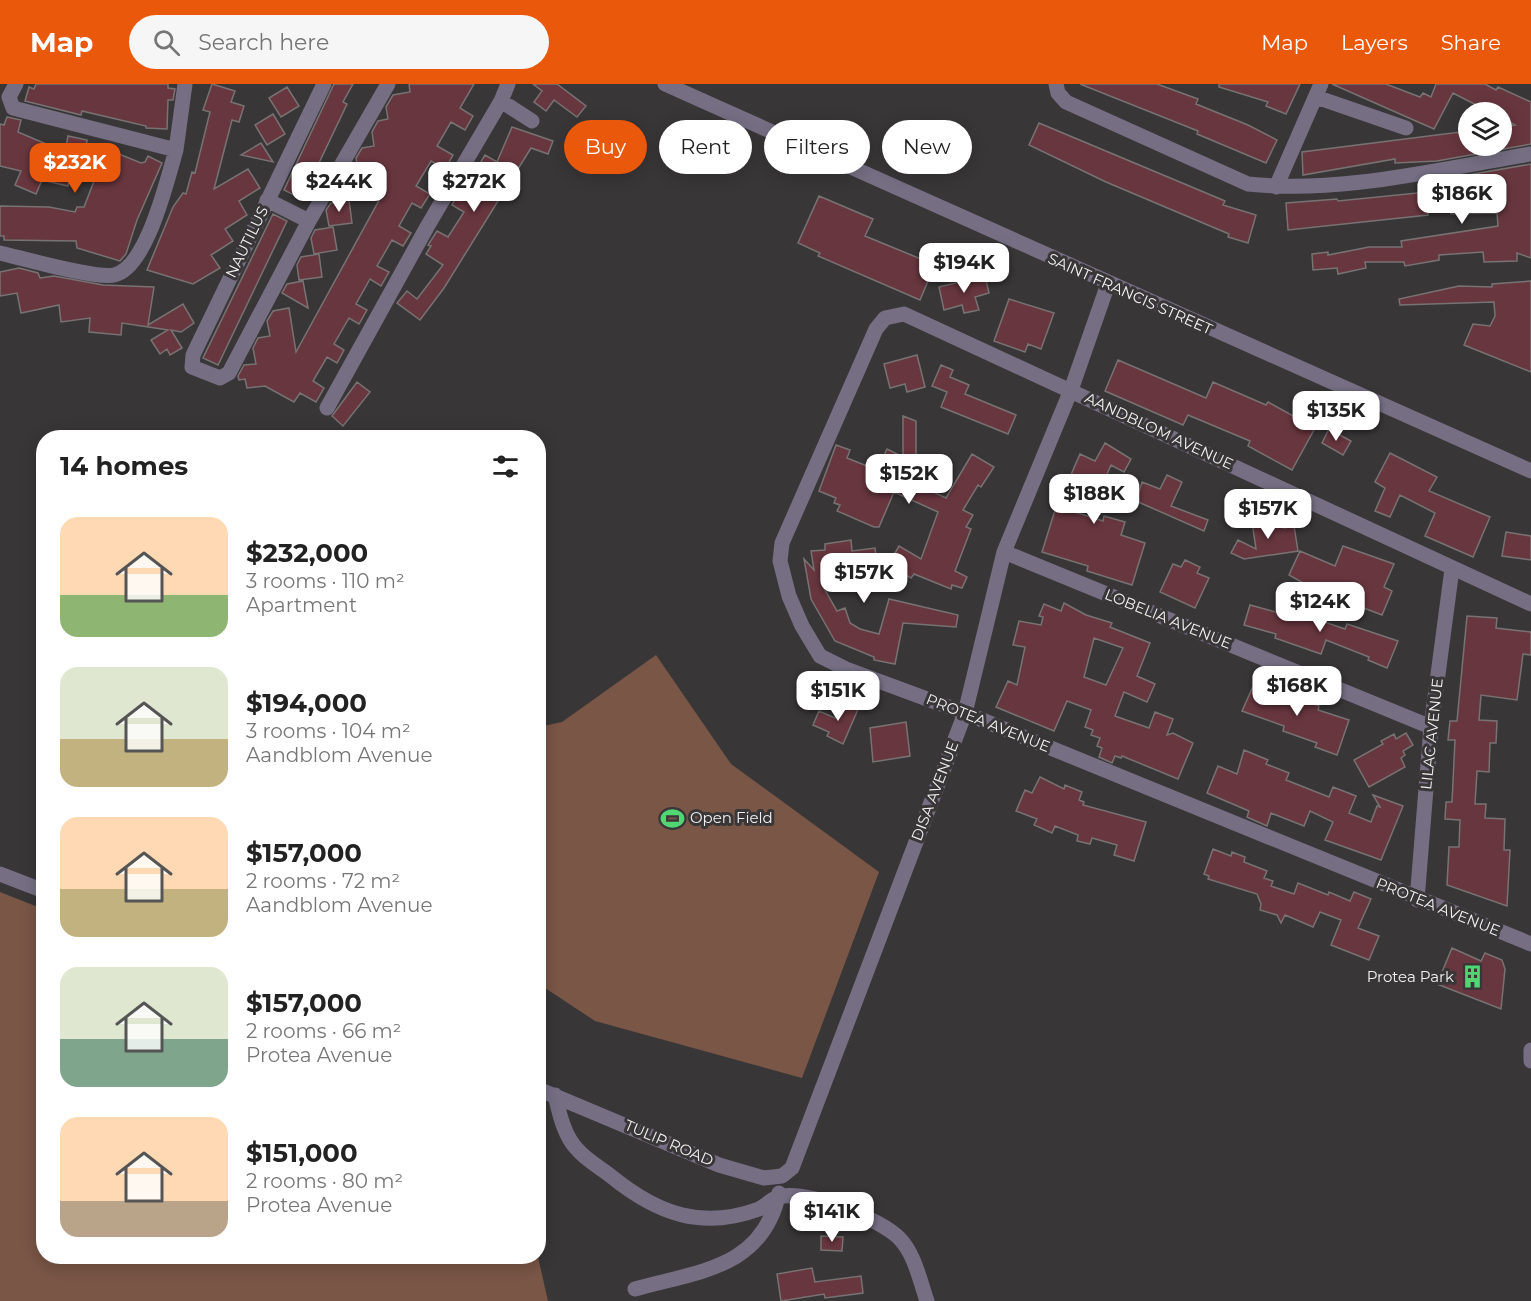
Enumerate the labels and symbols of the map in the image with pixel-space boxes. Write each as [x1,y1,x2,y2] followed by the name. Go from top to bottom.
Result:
[33,143,117,194] pin: $232K
[297,162,381,213] pin: $244K
[432,162,516,213] pin: $272K
[1420,174,1504,225] pin: $186K
[221,203,272,281] street label: NAUTILUS
[922,243,1006,294] pin: $194K
[1045,249,1216,339] street label: SAINT FRANCIS STREET
[1082,388,1236,473] street label: AANDBLOM AVENUE
[1294,391,1378,442] pin: $135K
[867,454,951,505] pin: $152K
[1052,474,1136,525] pin: $188K
[1226,489,1310,540] pin: $157K
[822,553,906,604] pin: $157K
[1278,582,1362,633] pin: $124K
[1102,584,1234,653] street label: LOBELIA AVENUE
[1255,666,1339,717] pin: $168K
[796,671,880,722] pin: $151K
[1416,677,1447,791] street label: LILAC AVENUE
[924,689,1053,756] street label: PROTEA AVENUE
[907,738,962,843] street label: DISA AVENUE
[659,805,685,831] sports icon: Open Field
[690,808,773,827] place label: Open Field
[1374,873,1503,940] street label: PROTEA AVENUE
[1459,964,1485,990] building icon: Protea Park
[1367,967,1454,986] place label: Protea Park
[622,1115,717,1170] street label: TULIP ROAD
[790,1192,874,1243] pin: $141K

